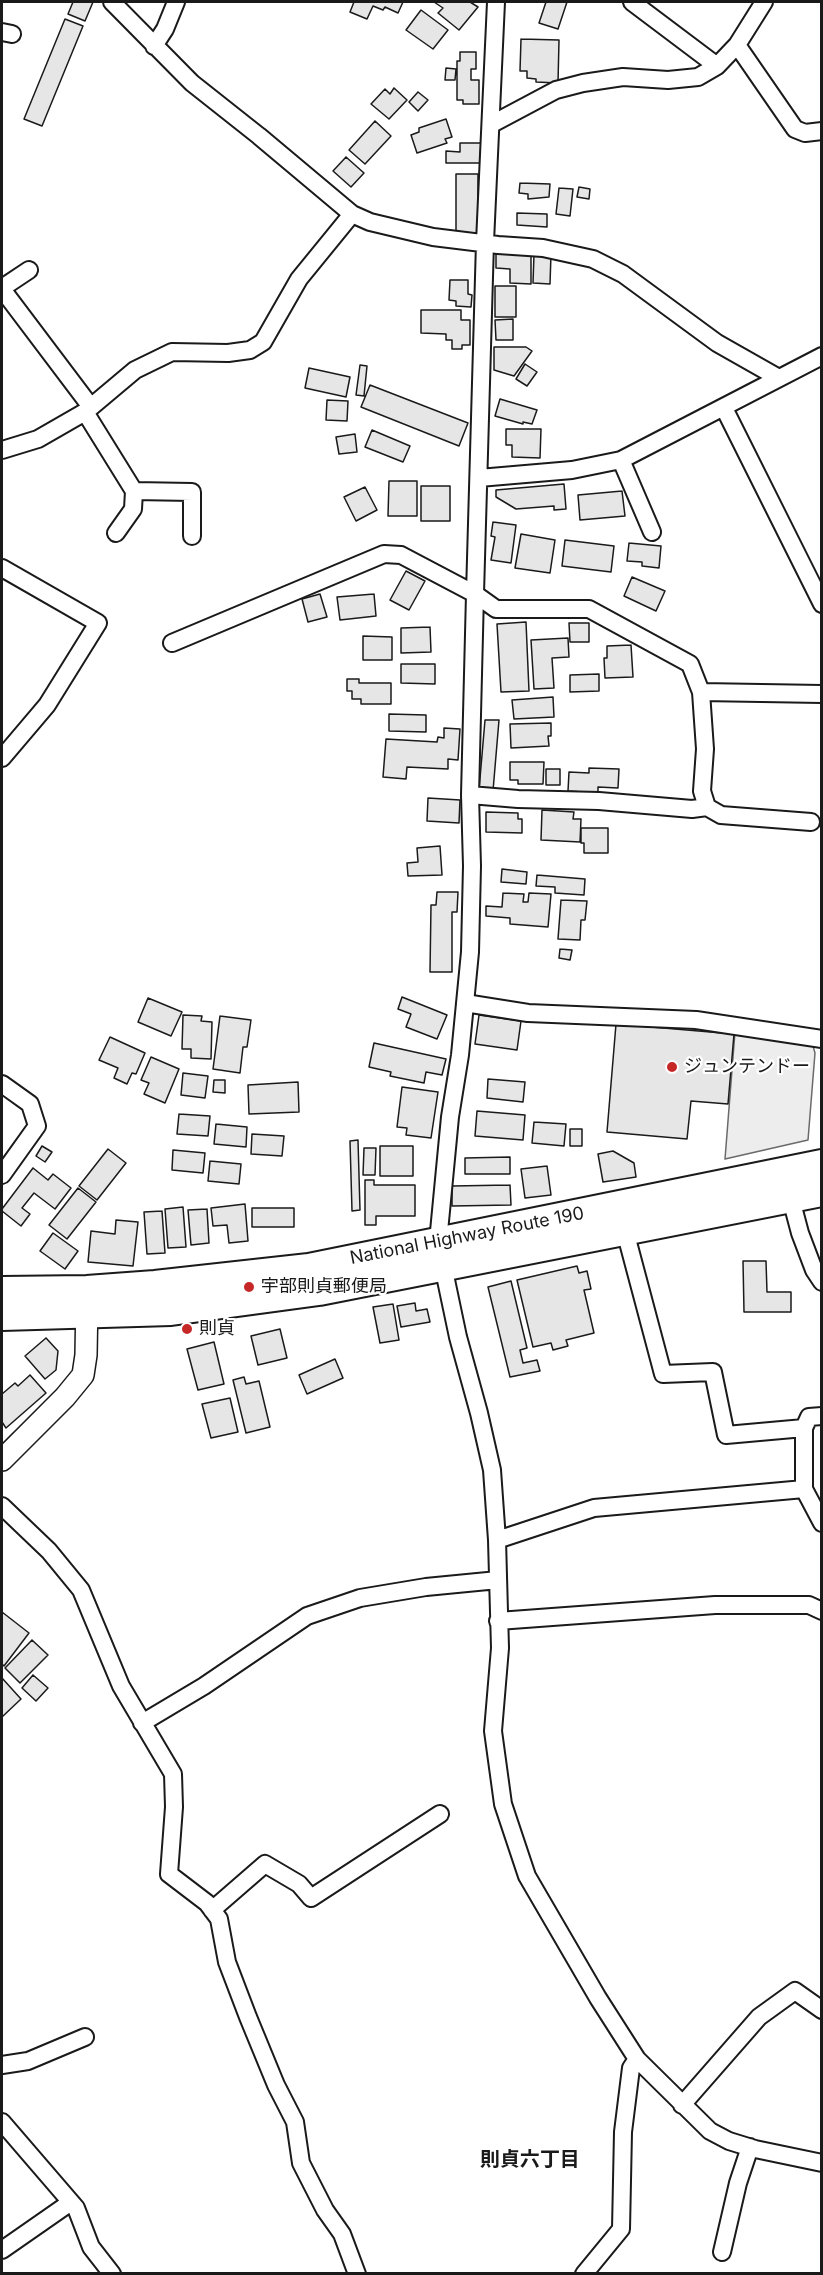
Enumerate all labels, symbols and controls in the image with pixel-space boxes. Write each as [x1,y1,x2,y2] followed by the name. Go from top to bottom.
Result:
[684,1056,810,1078] place label: ジュンテンドー
[665,1060,679,1074] marker: ジュンテンドー
[348,1203,586,1269] street label: National Highway Route 190
[261,1276,387,1298] place label: 宇部則貞郵便局
[242,1280,256,1294] marker: 宇部則貞郵便局
[199,1318,235,1340] place label: 則貞
[180,1322,194,1336] marker: 則貞
[480,2148,580,2172] district label: 則貞六丁目

